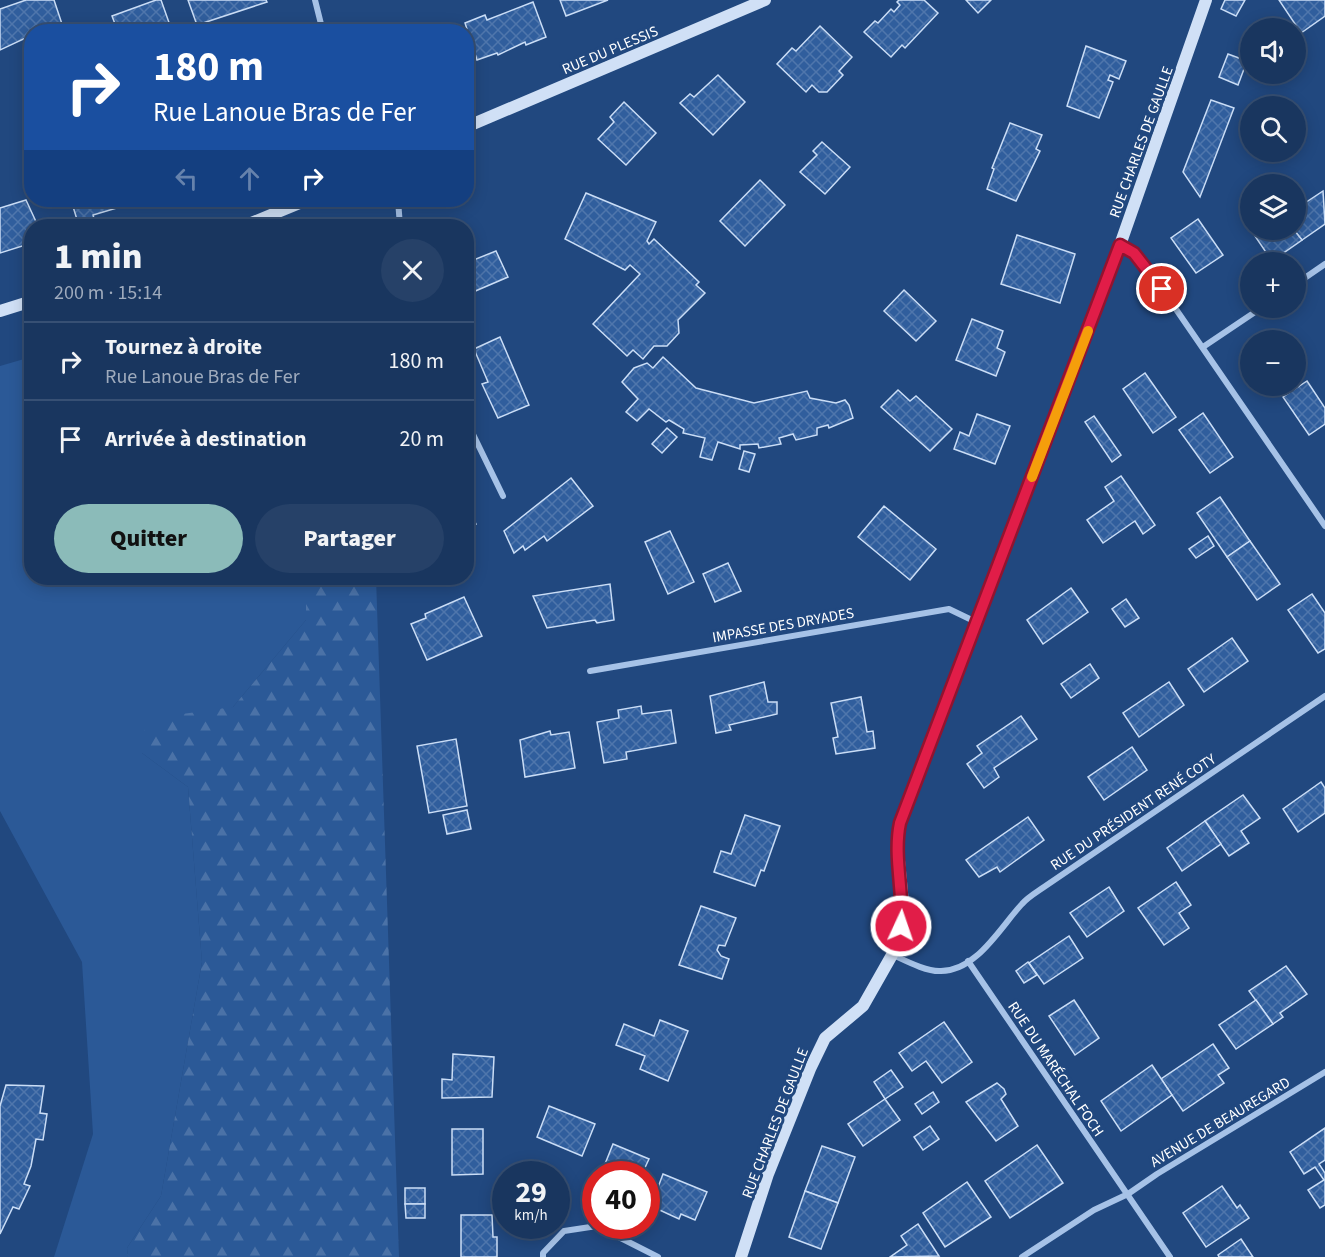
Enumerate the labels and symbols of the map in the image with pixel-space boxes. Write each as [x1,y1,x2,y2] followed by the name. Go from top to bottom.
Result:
[559,21,661,80] street label: RUE DU PLESSIS
[1104,63,1179,221] street label: RUE CHARLES DE GAULLE
[1136,263,1187,314] pin
[711,603,856,648] street label: IMPASSE DES DRYADES
[1046,749,1221,876] street label: RUE DU PRÉSIDENT RENÉ COTY
[869,894,933,958] position arrow
[1002,998,1109,1141] street label: RUE DU MARÉCHAL FOCH
[737,1045,814,1202] street label: RUE CHARLES DE GAULLE
[1146,1072,1294,1173] street label: AVENUE DE BEAUREGARD
[582,1161,660,1239] speed limit sign: 40

